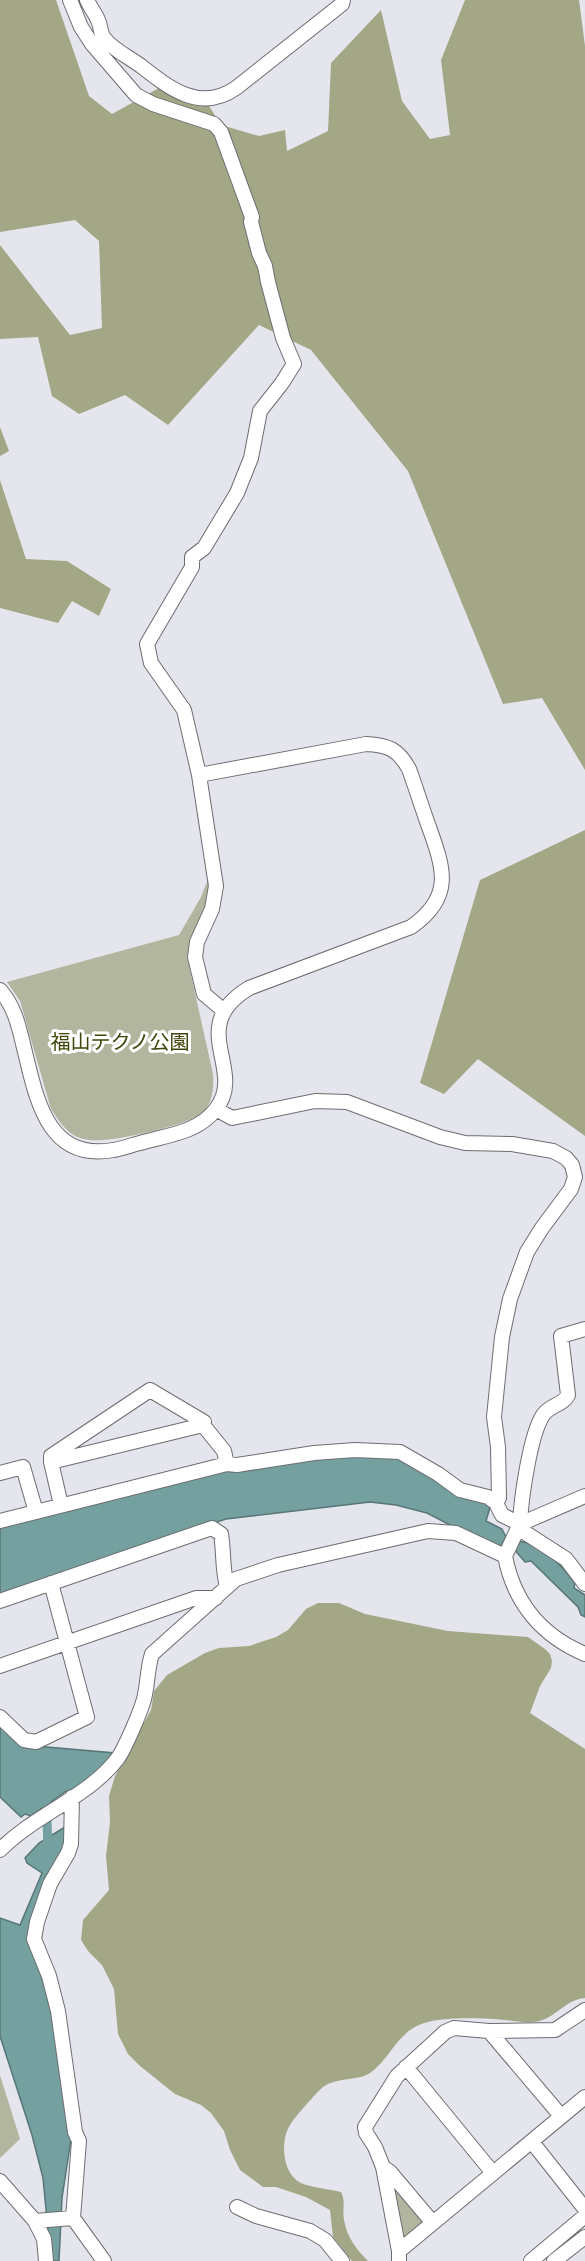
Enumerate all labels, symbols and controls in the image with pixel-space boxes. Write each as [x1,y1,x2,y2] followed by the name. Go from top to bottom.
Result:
[51,1030,189,1053] park label: 福山テクノ公園

